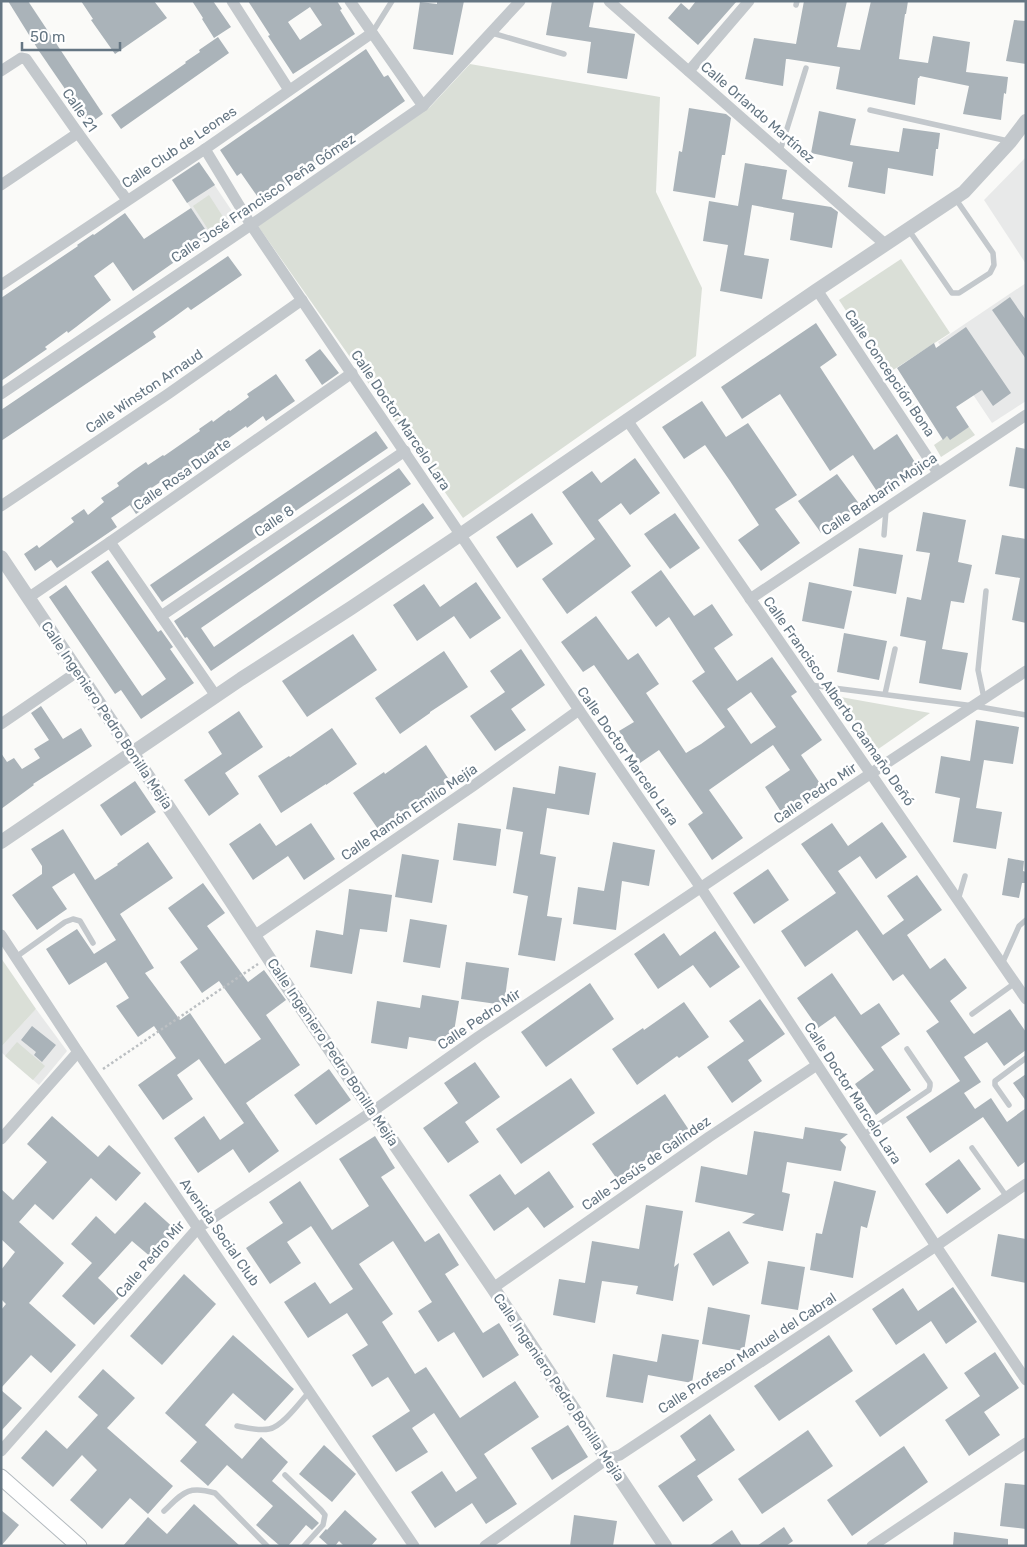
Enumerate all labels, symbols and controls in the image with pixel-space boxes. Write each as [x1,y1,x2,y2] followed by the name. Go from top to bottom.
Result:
[22,20,120,52] scale bar
[30,28,65,46] text: 50 m
[697,58,818,167] street label: Calle Orlando Martínez
[58,85,101,135] street label: Calle 21
[119,103,240,192] street label: Calle Club de Leones
[168,130,359,267] street label: Calle José Francisco Peña Gómez
[841,307,938,440] street label: Calle Concepción Bona
[82,346,206,437] street label: Calle Winston Arnaud
[347,347,454,494] street label: Calle Doctor Marcelo Lara
[130,434,234,514] street label: Calle Rosa Duarte
[818,449,940,539] street label: Calle Barbarín Mojica
[251,502,297,541] street label: Calle 8
[759,593,918,809] street label: Calle Francisco Alberto Caamaño Deñó
[37,618,176,812] street label: Calle Ingeniero Pedro Bonilla Mejía
[573,684,682,829] street label: Calle Doctor Marcelo Lara
[770,759,861,827] street label: Calle Pedro Mir
[338,760,481,864] street label: Calle Ramón Emilio Mejía
[263,955,402,1149] street label: Calle Ingeniero Pedro Bonilla Mejía
[434,985,525,1053] street label: Calle Pedro Mir
[800,1019,905,1167] street label: Calle Doctor Marcelo Lara
[579,1112,714,1214] street label: Calle Jesús de Galíndez
[176,1175,263,1289] street label: Avenida Social Club
[112,1217,189,1301] street label: Calle Pedro Mir
[655,1289,840,1417] street label: Calle Profesor Manuel del Cabral
[489,1290,628,1484] street label: Calle Ingeniero Pedro Bonilla Mejía

